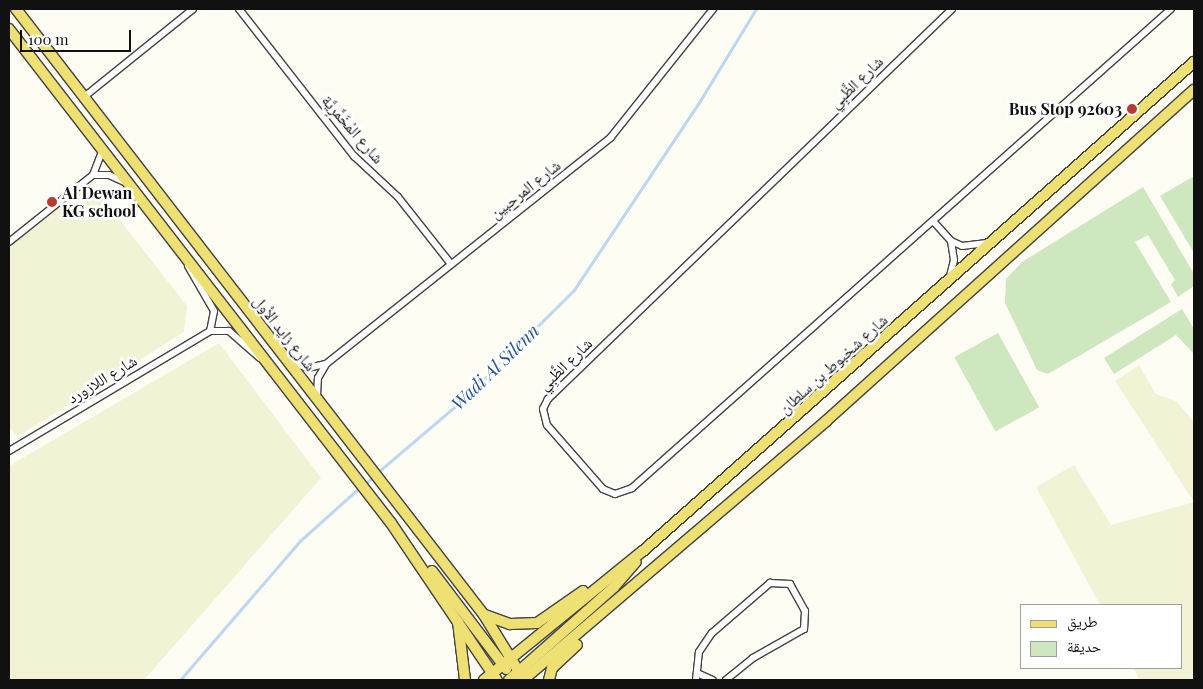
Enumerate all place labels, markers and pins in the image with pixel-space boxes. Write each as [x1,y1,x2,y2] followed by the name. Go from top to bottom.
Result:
[1009,99,1122,119] place label: Bus Stop 92603
[1126,103,1138,115] marker: Bus Stop 92603
[62,183,136,221] place label: Al Dewan KG school
[46,196,58,208] marker: Al Dewan KG school

